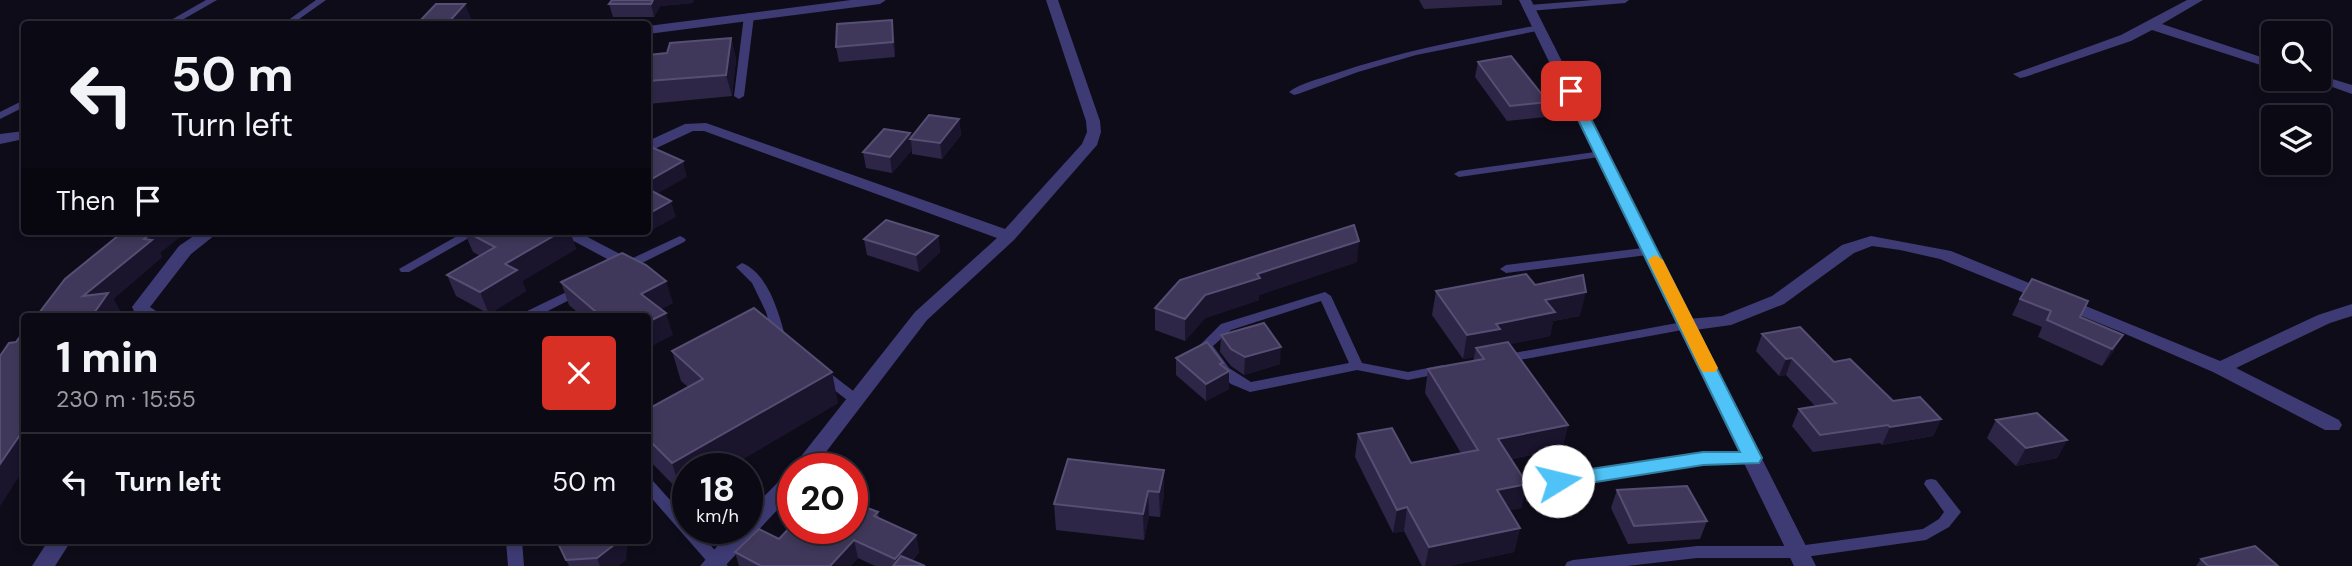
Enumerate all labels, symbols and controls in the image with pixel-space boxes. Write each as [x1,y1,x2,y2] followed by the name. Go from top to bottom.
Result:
[2261,21,2331,175] map controls
[2261,21,2331,91] button: search
[171,42,294,106] text: 50 m
[56,49,147,140] icon: left
[1541,61,1601,121] pin
[1552,72,1590,110] icon: arrive
[171,104,293,146] text: Turn left
[2261,105,2331,175] button: layers
[129,182,167,220] icon: arrive
[56,184,115,218] text: Then
[56,330,159,385] text: 1 min
[542,336,616,410] button: close
[56,384,196,414] text: 230 m · 15:55
[1521,444,1595,518] position arrow
[777,453,868,544] speed limit sign: 20
[56,463,94,501] icon: left
[115,465,222,499] text: Turn left
[552,465,616,499] text: 50 m
[700,466,735,512] text: 18
[696,504,739,528] text: km/h

